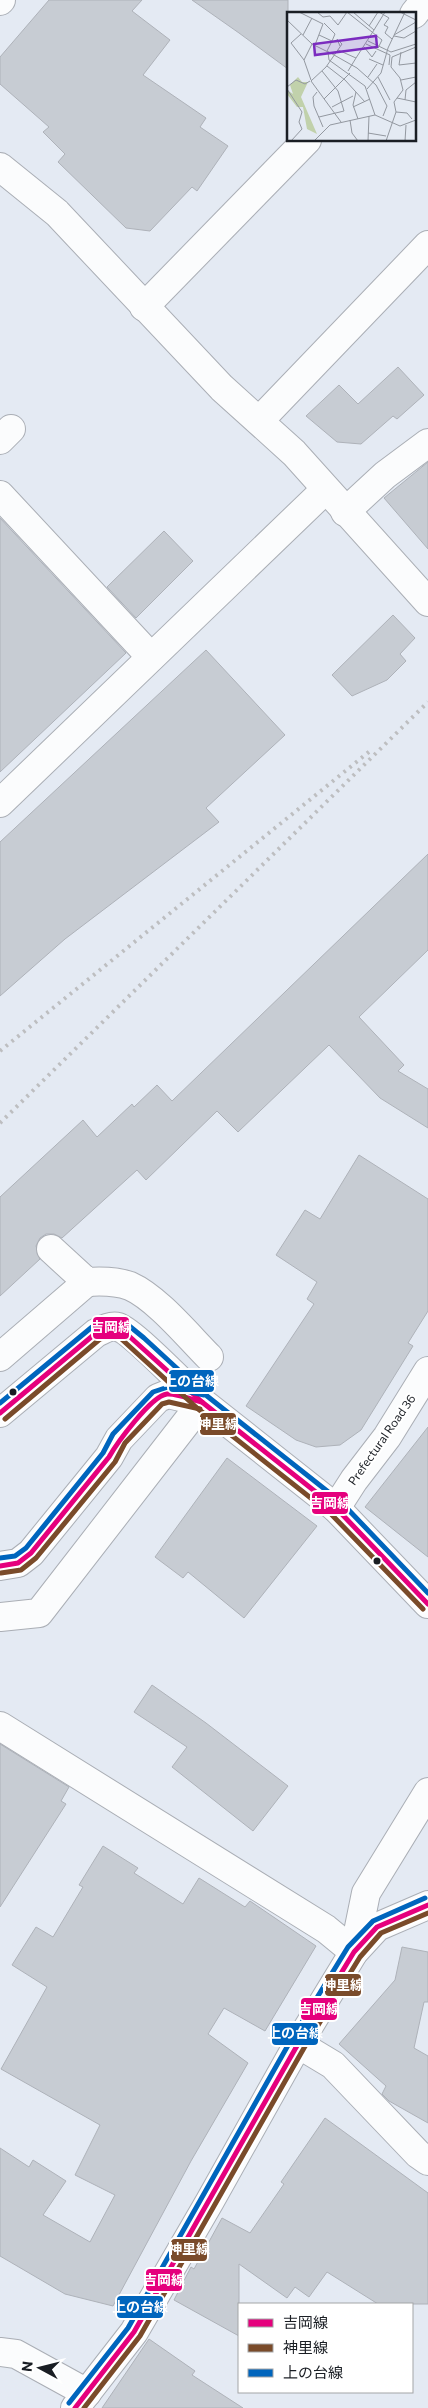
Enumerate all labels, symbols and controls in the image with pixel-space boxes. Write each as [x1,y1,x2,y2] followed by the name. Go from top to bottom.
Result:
[287,12,416,141] inset map
[92,1316,130,1340] line badge: 吉岡線
[90,1318,132,1335] text: 吉岡線
[168,1369,215,1393] line badge: 上の台線
[163,1372,219,1389] text: 上の台線
[8,1387,18,1397] unlabelled marker
[345,1391,418,1487] street label: Prefectural Road 36
[199,1412,237,1436] line badge: 神里線
[197,1415,239,1432] text: 神里線
[311,1491,349,1515] line badge: 吉岡線
[309,1494,351,1511] text: 吉岡線
[372,1556,382,1566] unlabelled marker
[324,1973,362,1997] line badge: 神里線
[322,1976,364,1993] text: 神里線
[300,1997,338,2021] line badge: 吉岡線
[298,2000,340,2017] text: 吉岡線
[271,2022,319,2046] line badge: 上の台線
[267,2024,323,2041] text: 上の台線
[170,2238,208,2262] line badge: 神里線
[168,2240,210,2257] text: 神里線
[145,2268,183,2292] line badge: 吉岡線
[143,2271,185,2288] text: 吉岡線
[116,2295,164,2319] line badge: 上の台線
[112,2298,168,2315] text: 上の台線
[238,2303,413,2393] legend
[283,2313,328,2331] text: 吉岡線
[283,2338,328,2356] text: 神里線
[15,2343,65,2393] north arrow
[18,2360,36,2373] text: N
[283,2363,343,2381] text: 上の台線

